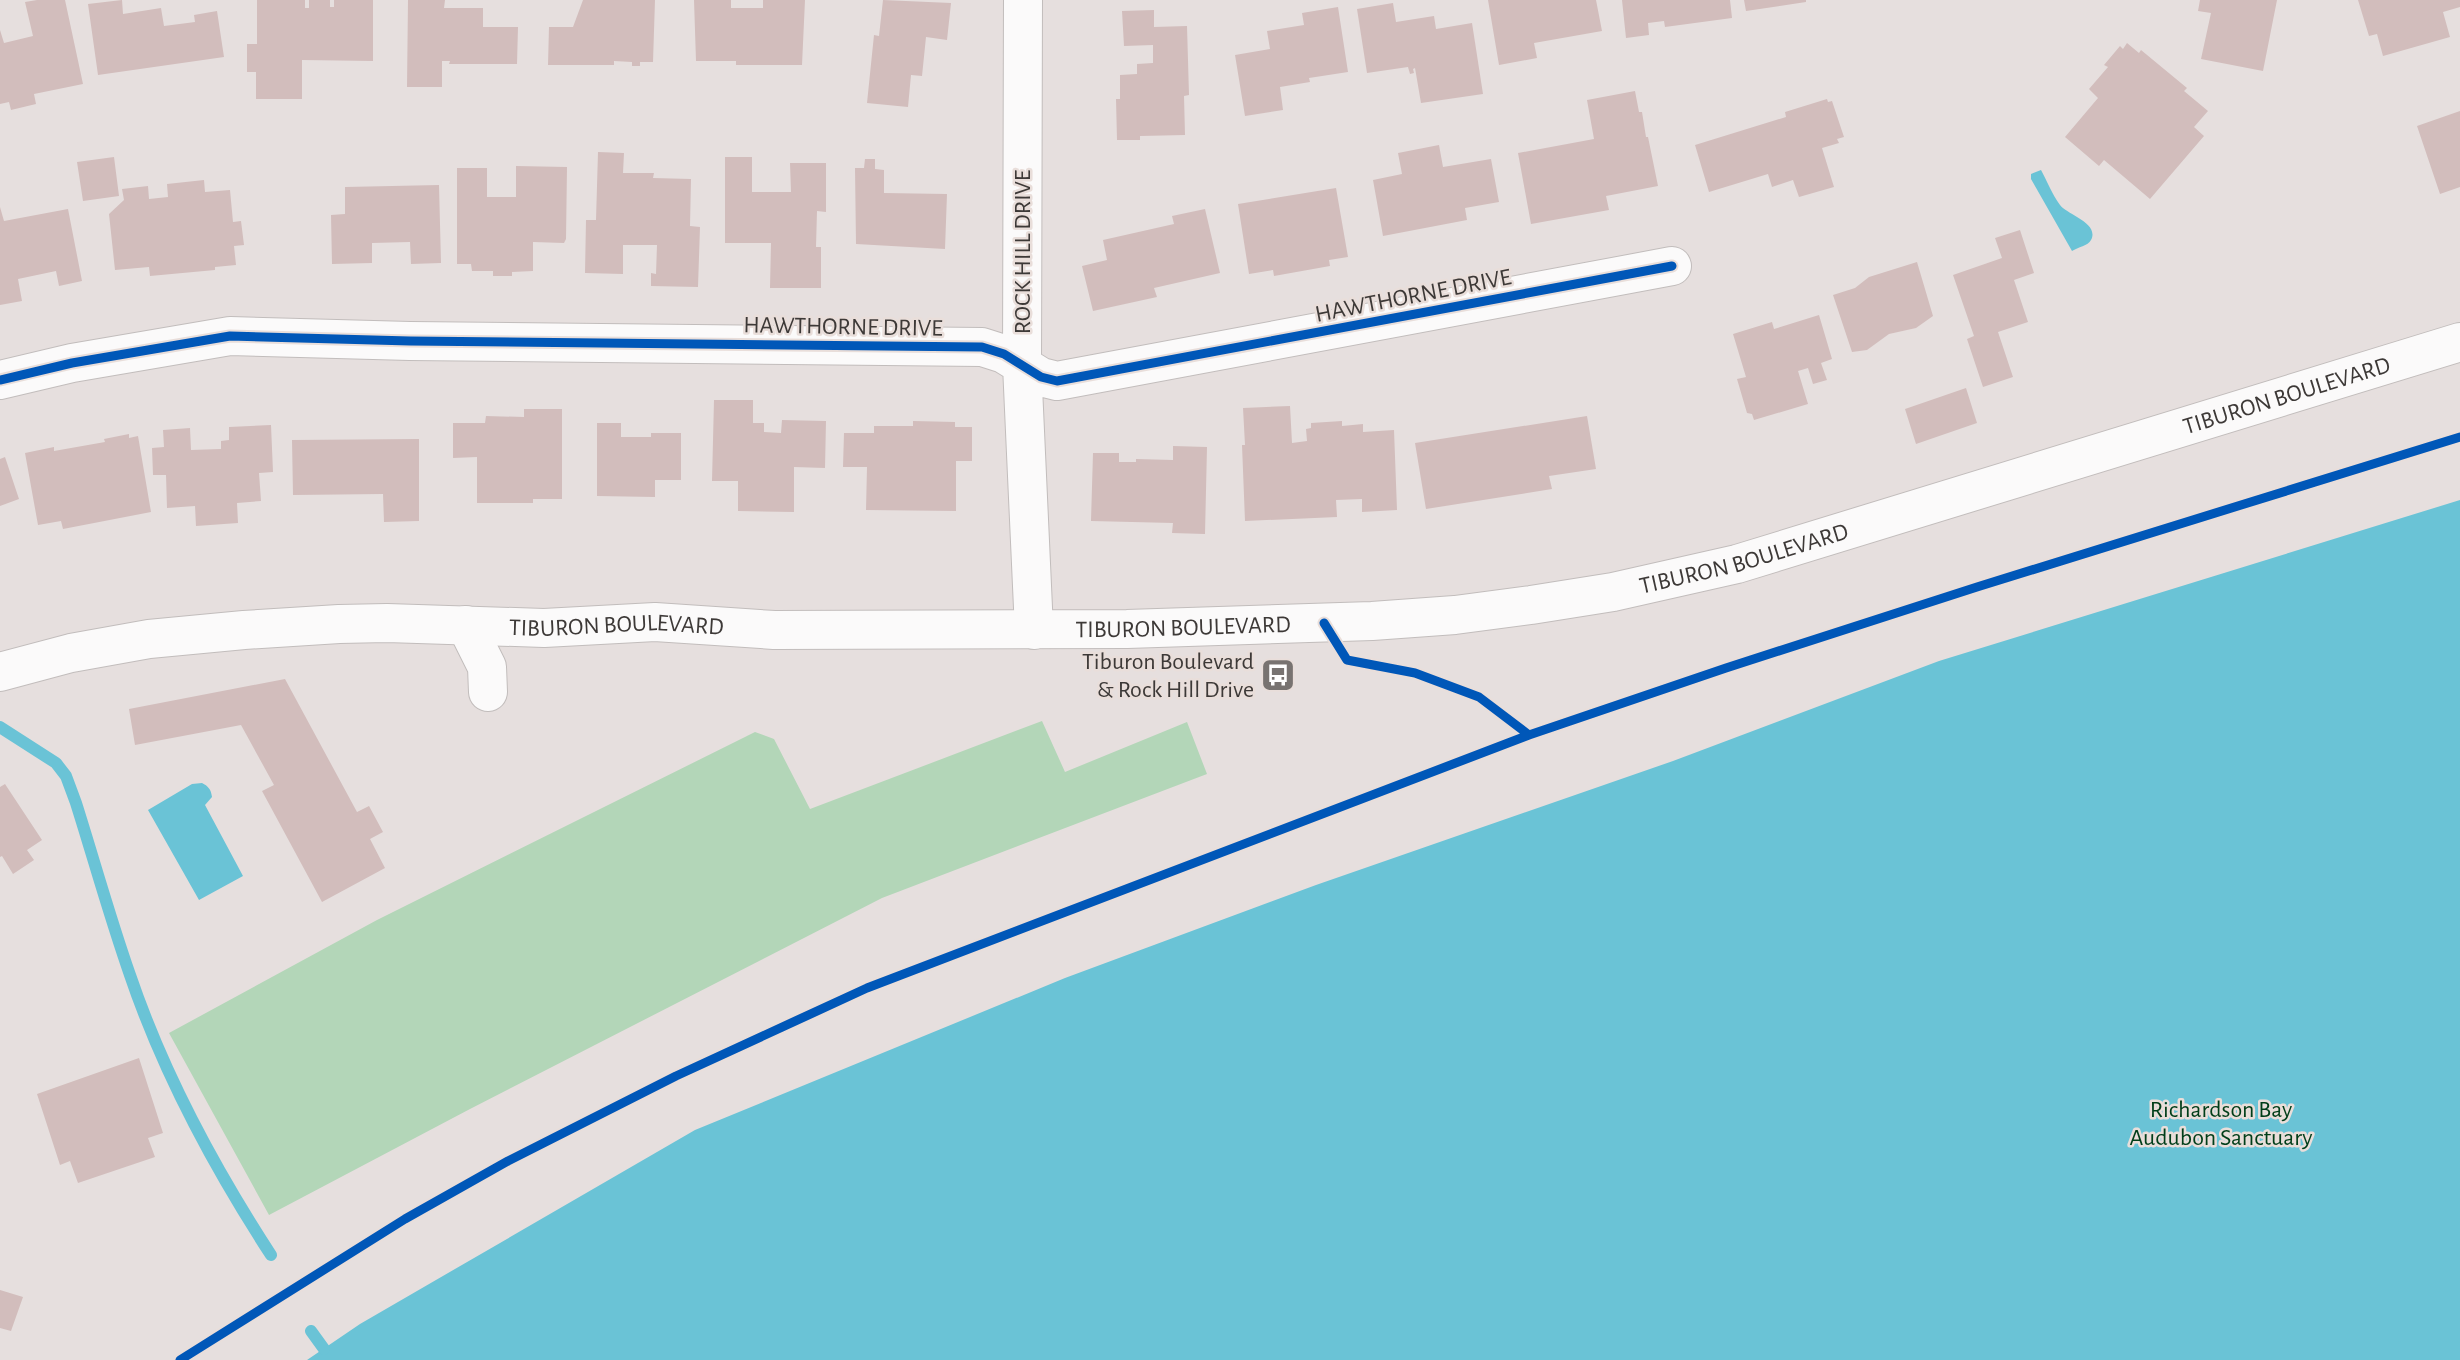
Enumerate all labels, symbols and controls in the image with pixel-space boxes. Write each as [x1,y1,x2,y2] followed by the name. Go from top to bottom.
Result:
[1011,169,1035,334] street label: ROCK HILL DRIVE
[1313,265,1514,327] street label: HAWTHORNE DRIVE
[743,313,943,341] street label: HAWTHORNE DRIVE
[2181,353,2393,439] street label: TIBURON BOULEVARD
[1637,520,1851,599] street label: TIBURON BOULEVARD
[508,611,725,641] street label: TIBURON BOULEVARD
[1075,613,1291,642] street label: TIBURON BOULEVARD
[1082,650,1254,702] place label: Tiburon Boulevard & Rock Hill Drive
[1259,656,1297,694] bus stop icon: Tiburon Boulevard & Rock Hill Drive
[2130,1098,2312,1150] park label: Richardson Bay Audubon Sanctuary

